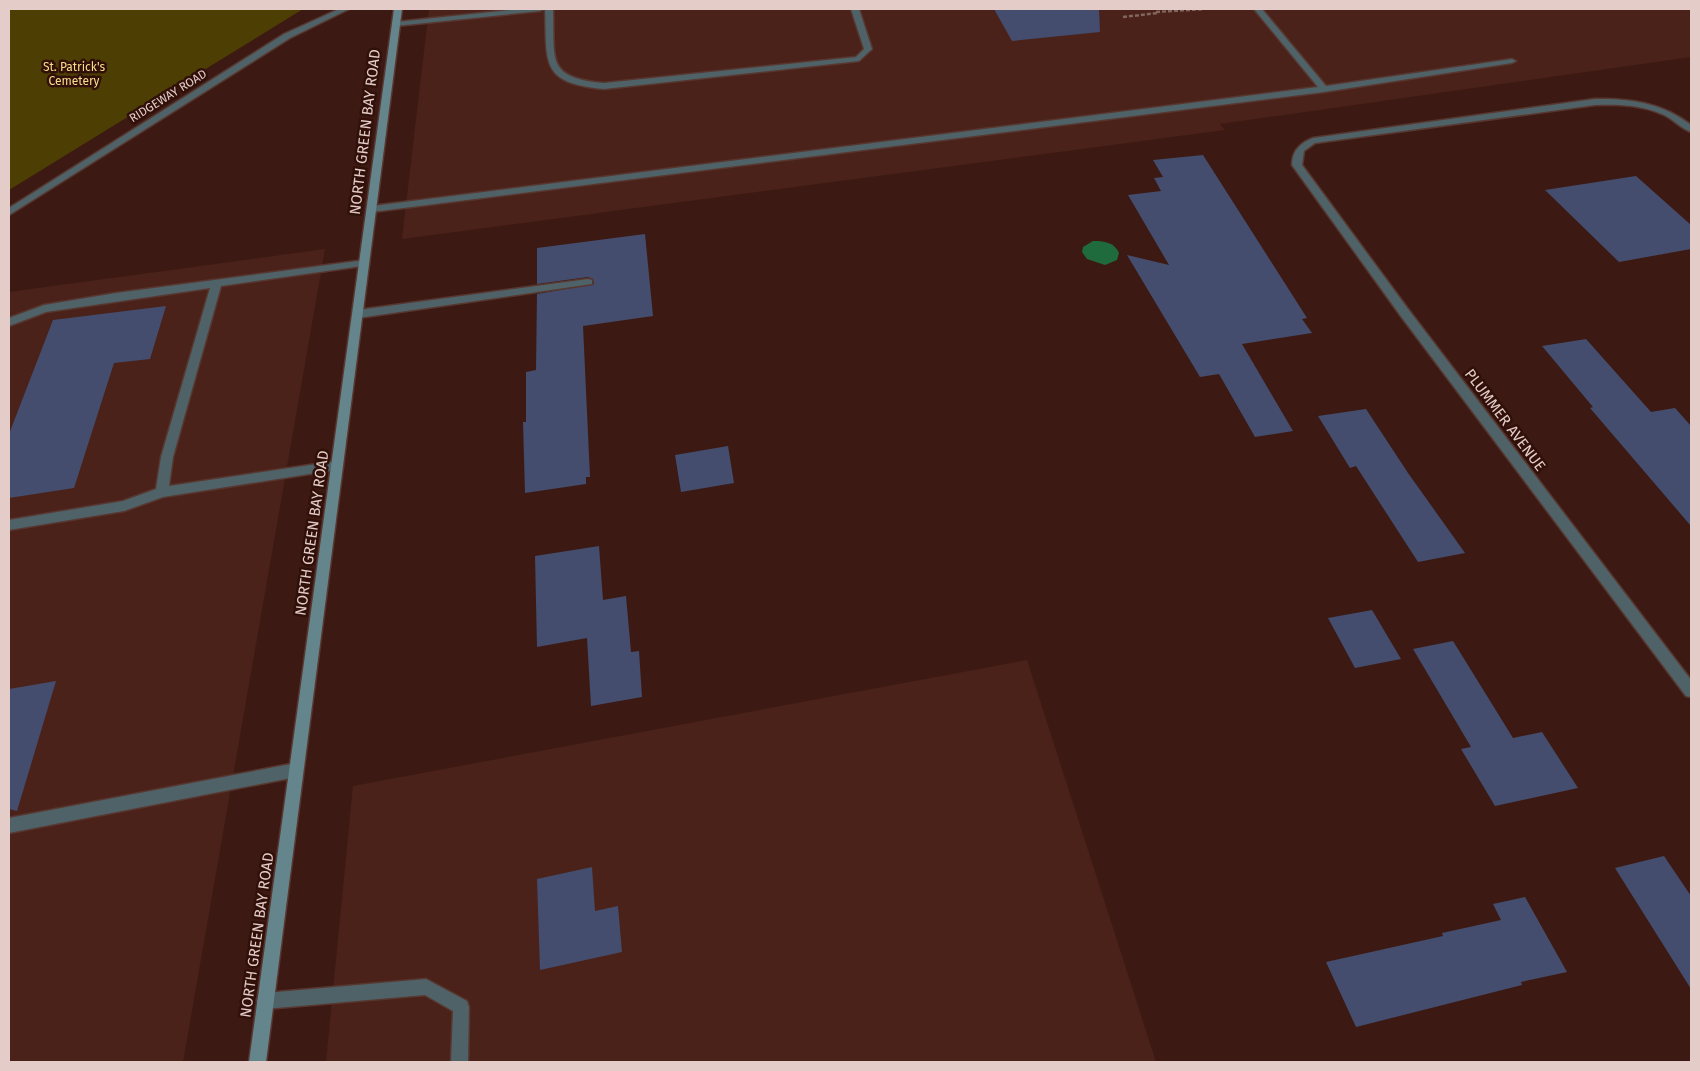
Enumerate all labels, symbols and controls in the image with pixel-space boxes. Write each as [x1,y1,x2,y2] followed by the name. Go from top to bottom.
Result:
[346,48,384,216] street label: NORTH GREEN BAY ROAD
[43,60,105,88] park label: St. Patrick's Cemetery
[127,66,209,125] street label: RIDGEWAY ROAD
[1461,365,1549,475] street label: PLUMMER AVENUE
[291,449,333,617] street label: NORTH GREEN BAY ROAD
[236,851,278,1019] street label: NORTH GREEN BAY ROAD

